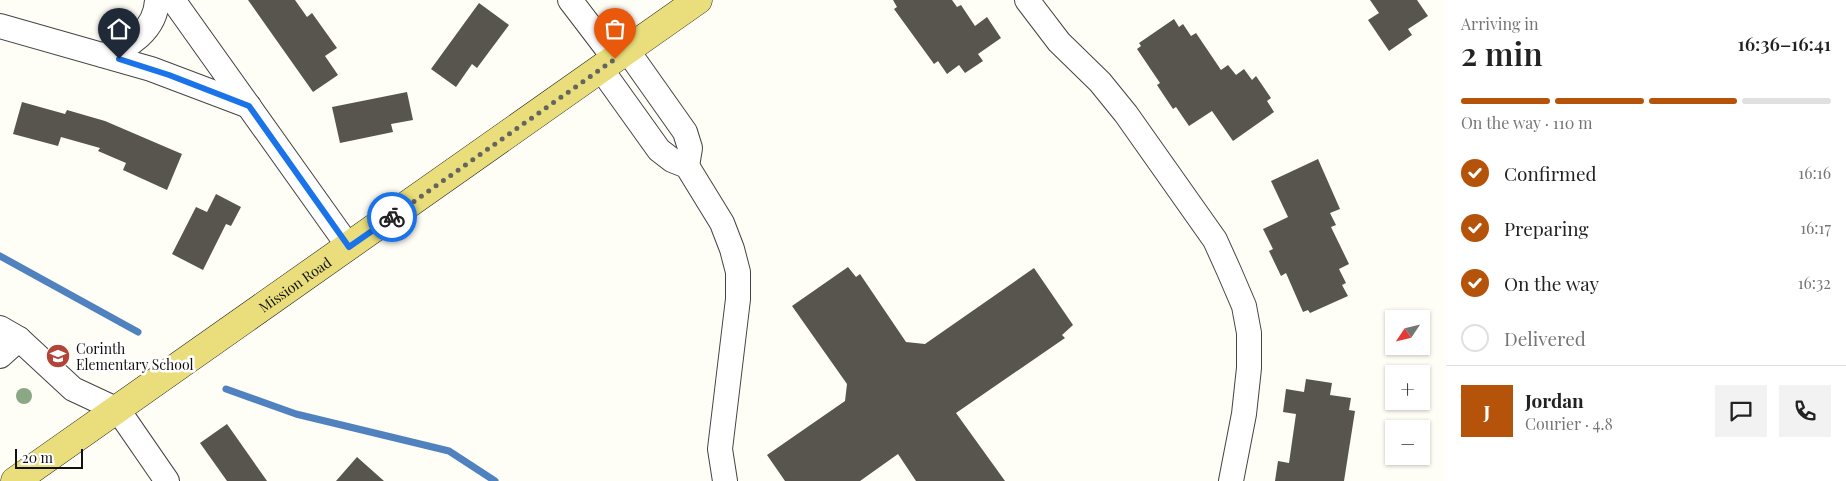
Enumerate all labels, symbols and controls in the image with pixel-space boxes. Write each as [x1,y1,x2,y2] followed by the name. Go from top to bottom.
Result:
[98,8,140,59] pin
[594,8,636,59] pin
[1461,13,1539,34] text: Arriving in
[105,15,133,43] icon: home
[601,15,629,43] icon: bag
[1738,30,1831,56] text: 16:36–16:41
[1461,31,1543,74] text: 2 min
[1461,112,1593,133] text: On the way · 110 m
[1461,159,1489,187] icon: check
[1504,160,1597,186] text: Confirmed
[1798,162,1831,183] text: 16:16
[367,192,417,242] courier
[378,203,406,231] icon: bike
[1461,214,1489,242] icon: check
[1504,215,1589,241] text: Preparing
[1800,217,1831,238] text: 16:17
[255,252,335,316] street label: Mission Road
[1461,269,1489,297] icon: check
[1504,270,1599,296] text: On the way
[1798,272,1831,293] text: 16:32
[1385,310,1430,355] north arrow
[1385,310,1430,465] map controls
[1504,325,1586,351] text: Delivered
[76,339,194,374] place label: Corinth Elementary School
[45,343,71,369] school or university icon: Corinth Elementary School
[1385,365,1430,410] button: +
[1715,385,1767,437] button: chat
[1779,385,1831,437] button: phone
[1525,387,1584,413] text: Jordan
[1484,398,1490,424] text: J
[1525,413,1613,434] text: Courier · 4.8
[1385,420,1430,465] button: −
[15,446,82,469] scale bar
[22,448,53,467] text: 20 m

